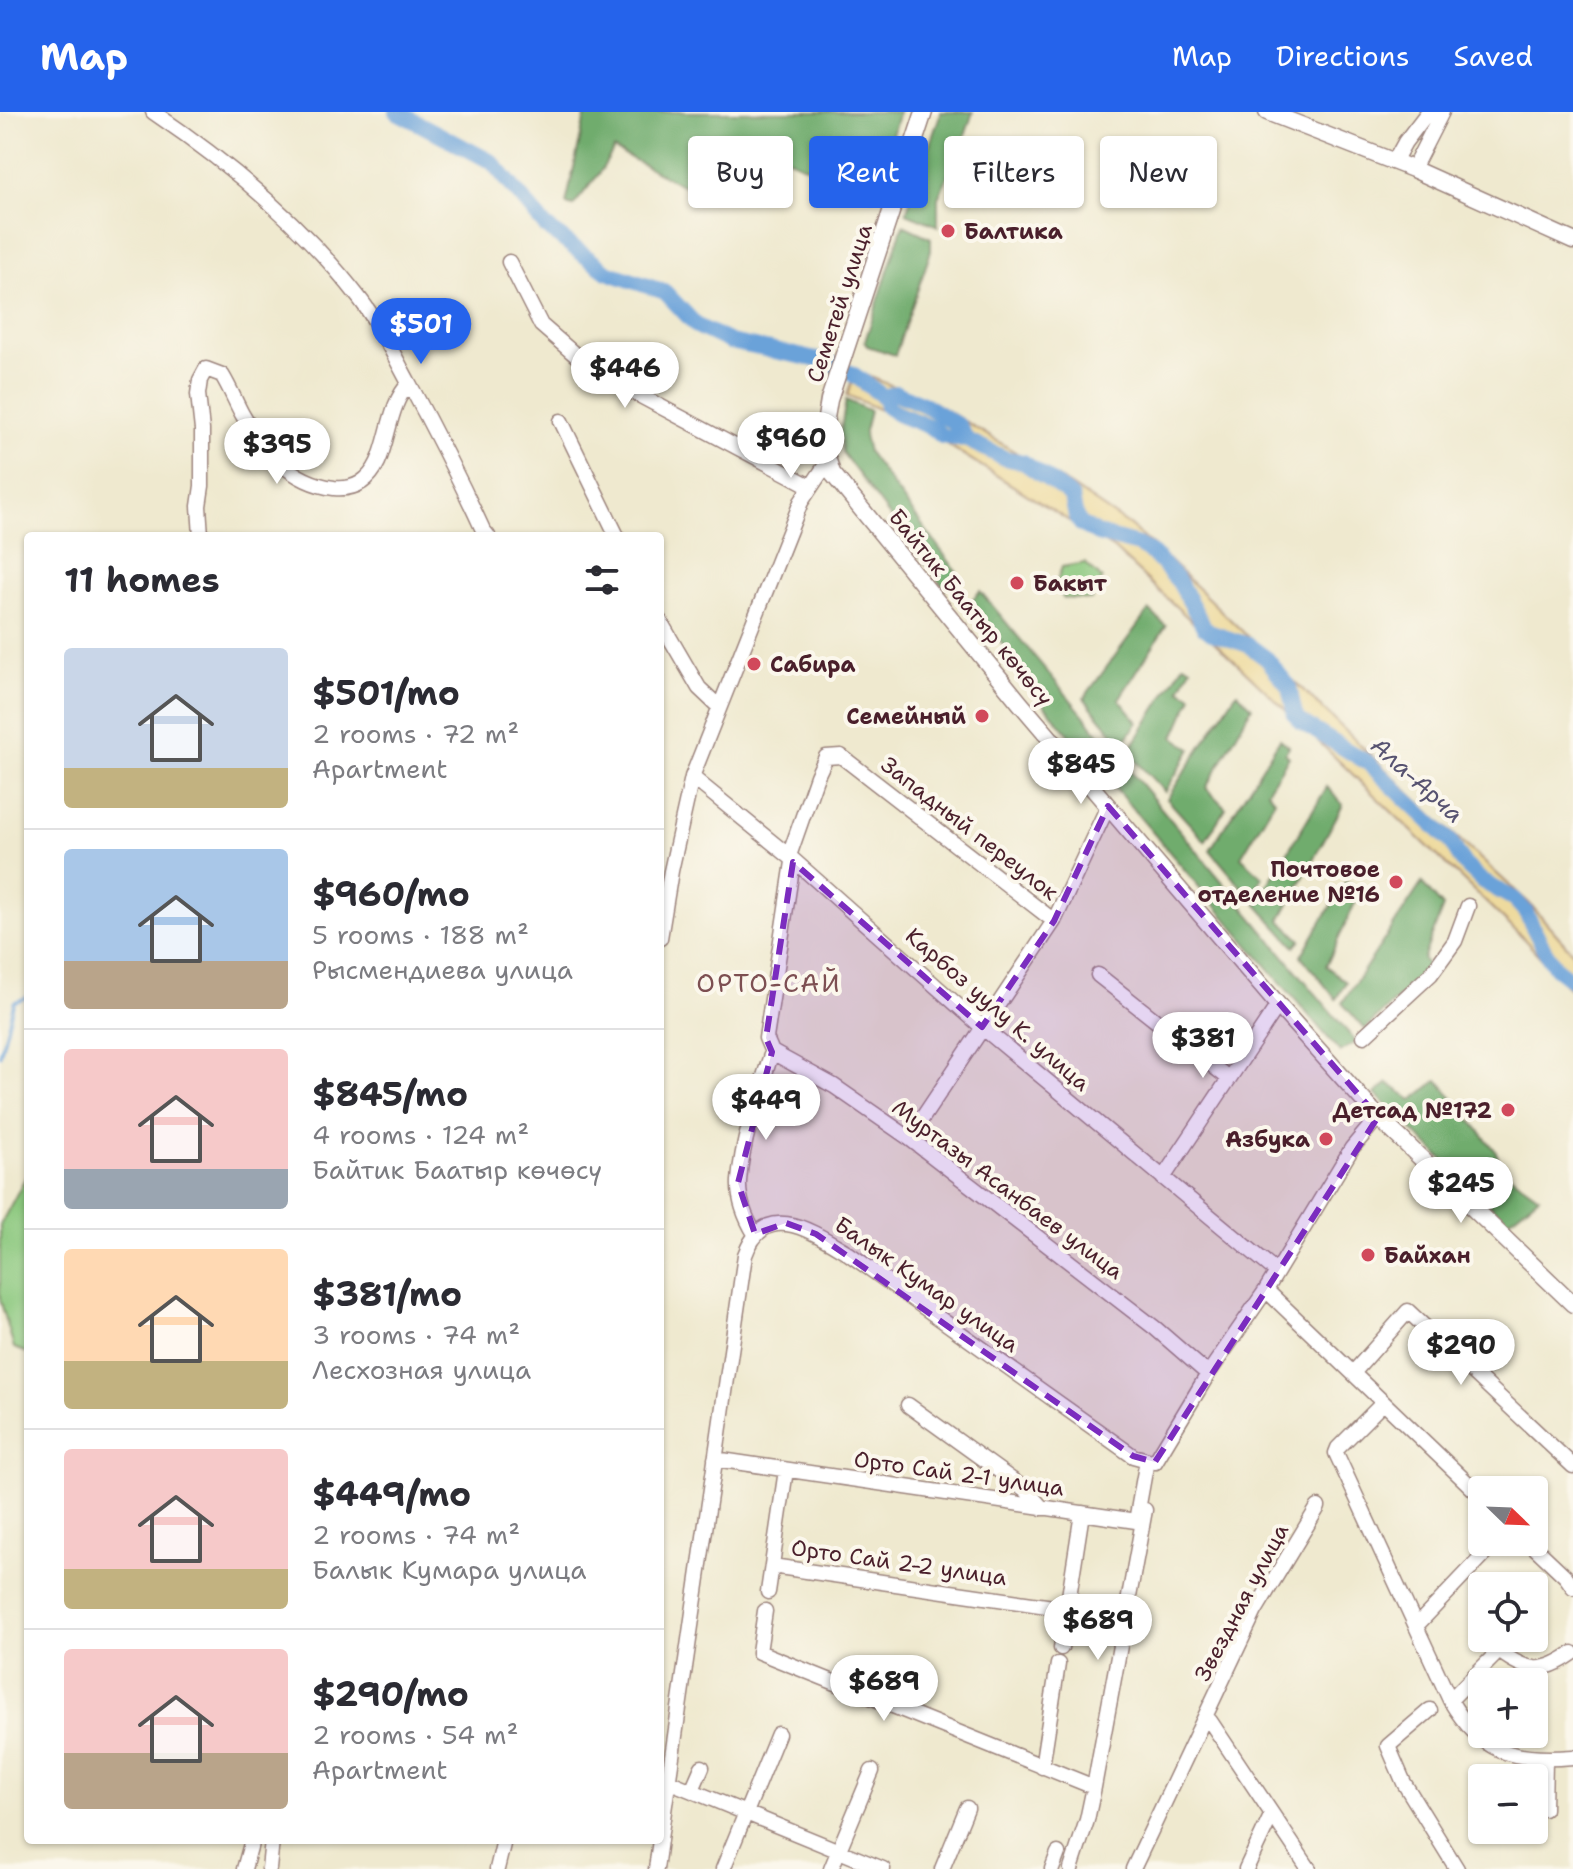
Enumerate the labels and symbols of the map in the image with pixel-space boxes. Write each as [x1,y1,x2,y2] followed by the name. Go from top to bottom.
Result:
[964,217,1063,246] place label: Балтика
[800,220,879,386] street label: Семетей улица
[939,222,957,240] marker: Балтика
[374,298,468,366] pin: $501
[578,342,672,410] pin: $446
[744,412,838,480] pin: $960
[230,418,324,486] pin: $395
[882,503,1059,712] street label: Байтик Баатыр көчөсү
[1033,569,1108,598] place label: Бакыт
[1008,574,1026,592] marker: Бакыт
[770,650,856,679] place label: Сабира
[745,655,763,673] marker: Сабира
[846,702,966,731] place label: Семейный
[973,707,991,725] marker: Семейный
[1364,730,1470,830] water label: Ала-Арча
[1034,738,1128,806] pin: $845
[875,750,1064,907] street label: Западный переулок
[1198,855,1380,909] place label: Почтовое отделение №16
[1387,873,1405,891] marker: Почтовое отделение №16
[899,921,1096,1098] street label: Карбоз уулу К. улица
[696,965,842,1000] district label: ОРТО-САЙ
[1156,1012,1250,1080] pin: $381
[719,1074,813,1142] pin: $449
[886,1093,1129,1286] street label: Муртазы Асанбаев улица
[1333,1096,1492,1125] place label: Детсад №172
[1499,1101,1517,1119] marker: Детсад №172
[1225,1125,1310,1154] place label: Азбука
[1317,1130,1335,1148] marker: Азбука
[1414,1157,1508,1225] pin: $245
[829,1210,1025,1359] street label: Балык Кумар улица
[1384,1241,1471,1270] place label: Байхан
[1359,1246,1377,1264] marker: Байхан
[1414,1319,1508,1387] pin: $290
[852,1444,1066,1503] street label: Орто Сай 2-1 улица
[1468,1476,1548,1556] north arrow
[1188,1518,1295,1686] street label: Звездная улица
[789,1533,1009,1592] street label: Орто Сай 2-2 улица
[1051,1594,1145,1662] pin: $689
[837,1655,931,1723] pin: $689

